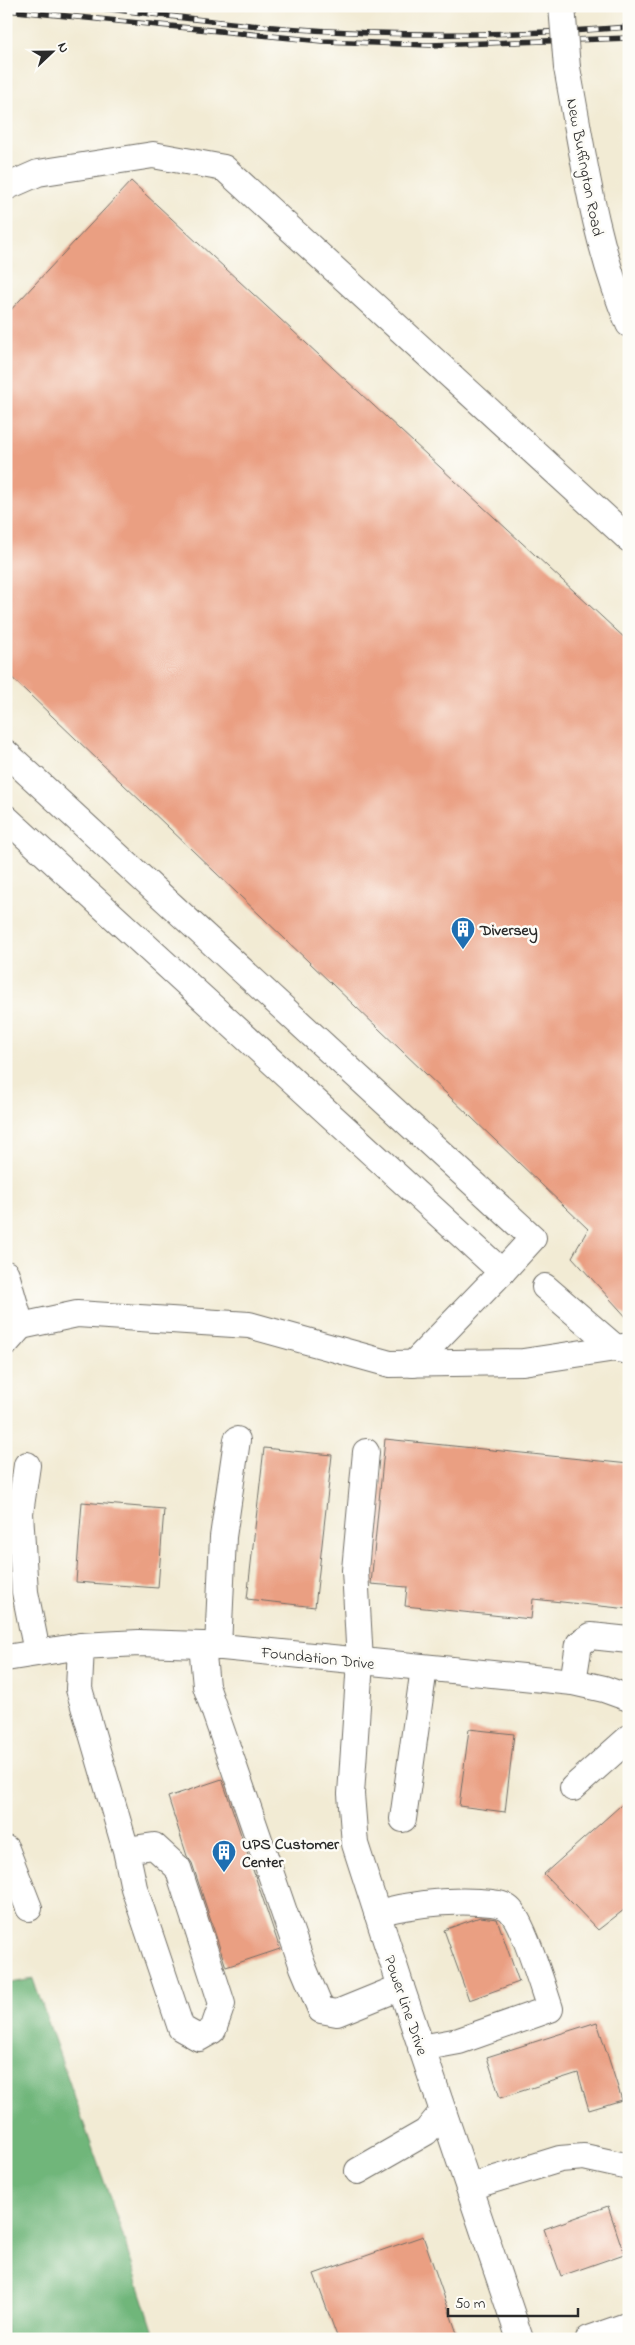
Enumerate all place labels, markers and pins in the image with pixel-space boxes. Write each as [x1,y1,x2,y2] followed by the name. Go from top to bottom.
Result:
[450,916,476,950] building icon: Diversey
[479,919,538,944] place label: Diversey
[242,1833,340,1875] place label: UPS Customer Center
[211,1839,237,1873] building icon: UPS Customer Center

